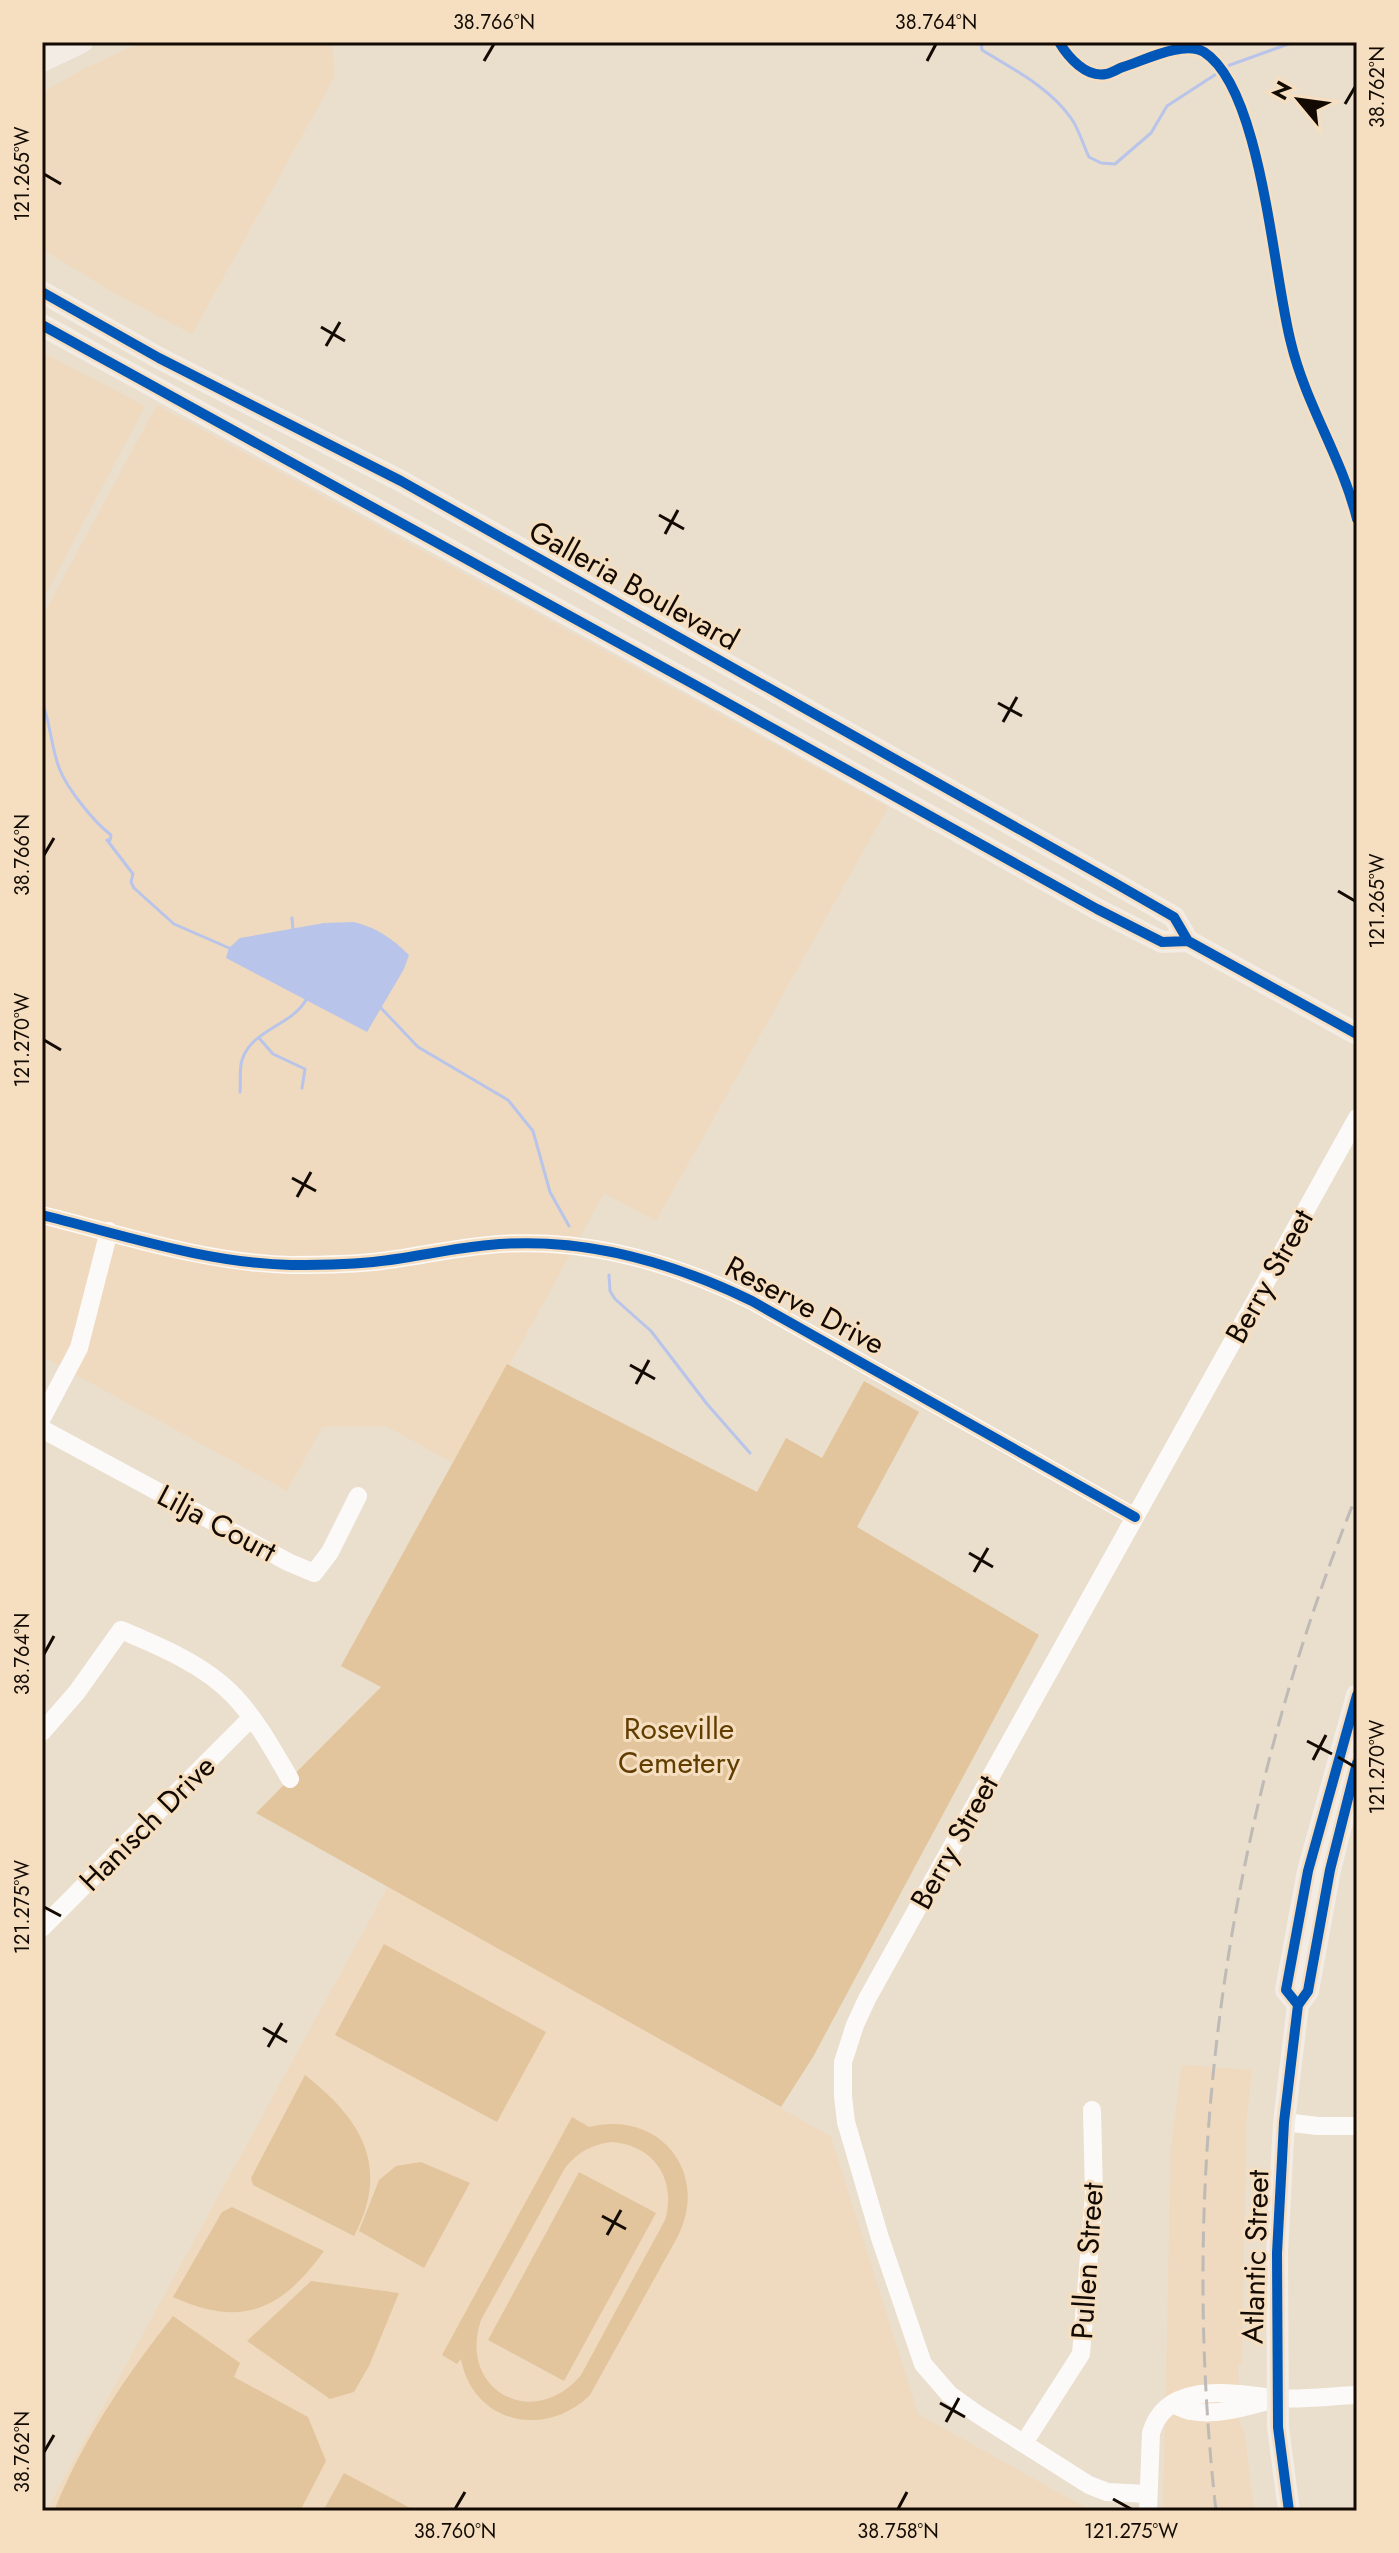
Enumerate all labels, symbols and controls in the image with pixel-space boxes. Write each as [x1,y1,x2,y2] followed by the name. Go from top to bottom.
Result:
[453,8,535,37] text: 38.766°N
[895,8,977,37] text: 38.764°N
[1363,46,1392,128] text: 38.762°N
[1259,60,1339,140] north arrow
[1263,75,1300,106] text: N
[8,126,37,221] text: 121.265°W
[521,509,747,661] street label: Galleria Boulevard
[8,814,37,896] text: 38.766°N
[1363,853,1392,948] text: 121.265°W
[8,992,37,1087] text: 121.270°W
[1214,1200,1324,1351] street label: Berry Street
[718,1245,892,1365] street label: Reserve Drive
[150,1474,285,1573] street label: Lilja Court
[8,1613,37,1695] text: 38.764°N
[618,1707,741,1784] park label: Roseville Cemetery
[1363,1719,1392,1814] text: 121.270°W
[69,1745,225,1901] street label: Hanisch Drive
[899,1766,1009,1917] street label: Berry Street
[8,1860,37,1954] text: 121.275°W
[1230,2169,1280,2345] street label: Atlantic Street
[1060,2180,1114,2341] street label: Pullen Street
[8,2411,37,2493] text: 38.762°N
[414,2517,496,2546] text: 38.760°N
[857,2517,939,2546] text: 38.758°N
[1084,2517,1178,2546] text: 121.275°W

